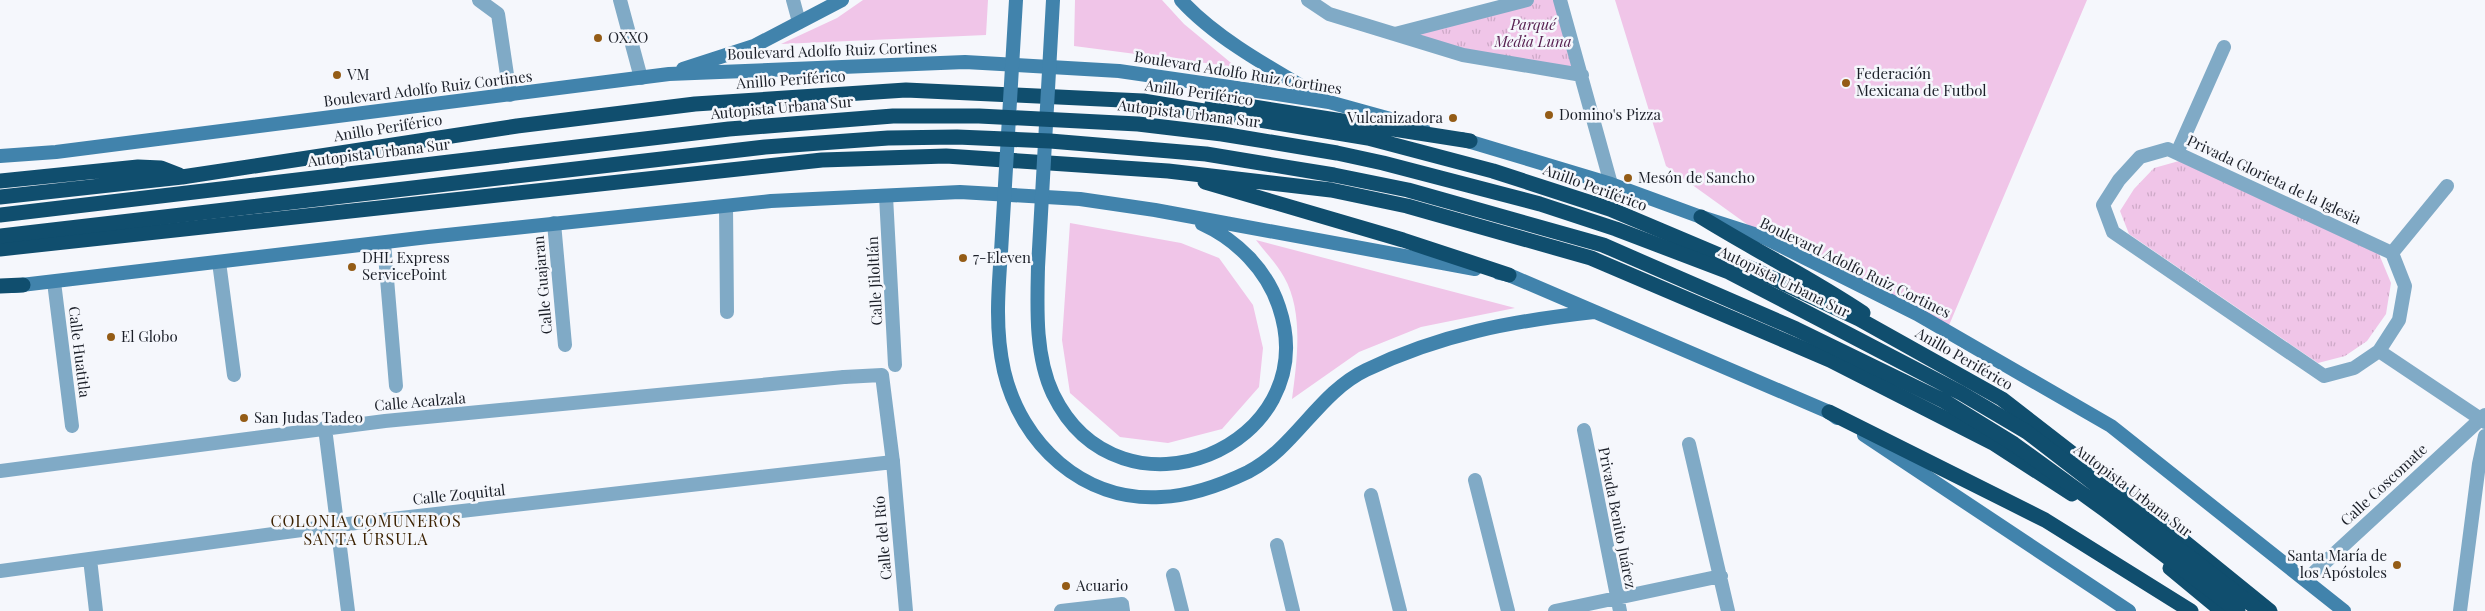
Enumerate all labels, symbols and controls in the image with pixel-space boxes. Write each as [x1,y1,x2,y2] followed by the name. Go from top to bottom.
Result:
[1493,14,1572,51] park label: Parqué Media Luna
[608,27,649,47] place label: OXXO
[592,32,604,44] marker: OXXO
[727,36,937,64] street label: Boulevard Adolfo Ruiz Cortines
[1133,46,1343,98] street label: Boulevard Adolfo Ruiz Cortines
[1856,63,1987,100] place label: Federación Mexicana de Futbol
[346,64,370,84] place label: VM
[322,65,533,111] street label: Boulevard Adolfo Ruiz Cortines
[735,65,846,93] street label: Anillo Periférico
[331,69,343,81] marker: VM
[1143,74,1255,110] street label: Anillo Periférico
[1840,77,1852,89] marker: Federación Mexicana de Futbol
[709,91,854,123] street label: Autopista Urbana Sur
[1116,94,1262,132] street label: Autopista Urbana Sur
[1559,104,1661,124] place label: Domino's Pizza
[1346,107,1444,127] place label: Vulcanizadora
[331,109,443,146] street label: Anillo Periférico
[1543,109,1555,121] marker: Domino's Pizza
[1447,112,1459,124] marker: Vulcanizadora
[2184,130,2365,229] street label: Privada Glorieta de la Iglesia
[306,133,451,171] street label: Autopista Urbana Sur
[1540,159,1650,215] street label: Anillo Periférico
[1638,167,1755,187] place label: Mesón de Sancho
[1622,172,1634,184] marker: Mesón de Sancho
[1757,212,1954,322] street label: Boulevard Adolfo Ruiz Cortines
[528,235,556,335] street label: Calle Guajaran
[862,236,886,326] street label: Calle Jiloltlán
[1715,240,1853,322] street label: Autopista Urbana Sur
[362,247,450,284] place label: DHL Express ServicePoint
[973,247,1031,267] place label: 7-Eleven
[957,252,969,264] marker: 7-Eleven
[346,261,358,273] marker: DHL Express ServicePoint
[64,305,96,399] street label: Calle Huatitla
[1911,322,2017,394] street label: Anillo Periférico
[121,326,178,346] place label: El Globo
[105,331,117,343] marker: El Globo
[373,387,467,415] street label: Calle Acalzala
[254,407,363,427] place label: San Judas Tadeo
[238,412,250,424] marker: San Judas Tadeo
[2070,439,2197,541] street label: Autopista Urbana Sur
[2336,439,2431,530] street label: Calle Coscomate
[1594,445,1642,590] street label: Privada Benito Juárez
[411,479,506,509] street label: Calle Zoquital
[868,495,896,581] street label: Calle del Río
[270,510,462,549] district label: COLONIA COMUNEROS SANTA ÚRSULA
[2287,545,2387,582] place label: Santa María de los Apóstoles
[2391,559,2403,571] marker: Santa María de los Apóstoles
[1075,575,1128,595] place label: Acuario
[1060,580,1072,592] marker: Acuario

